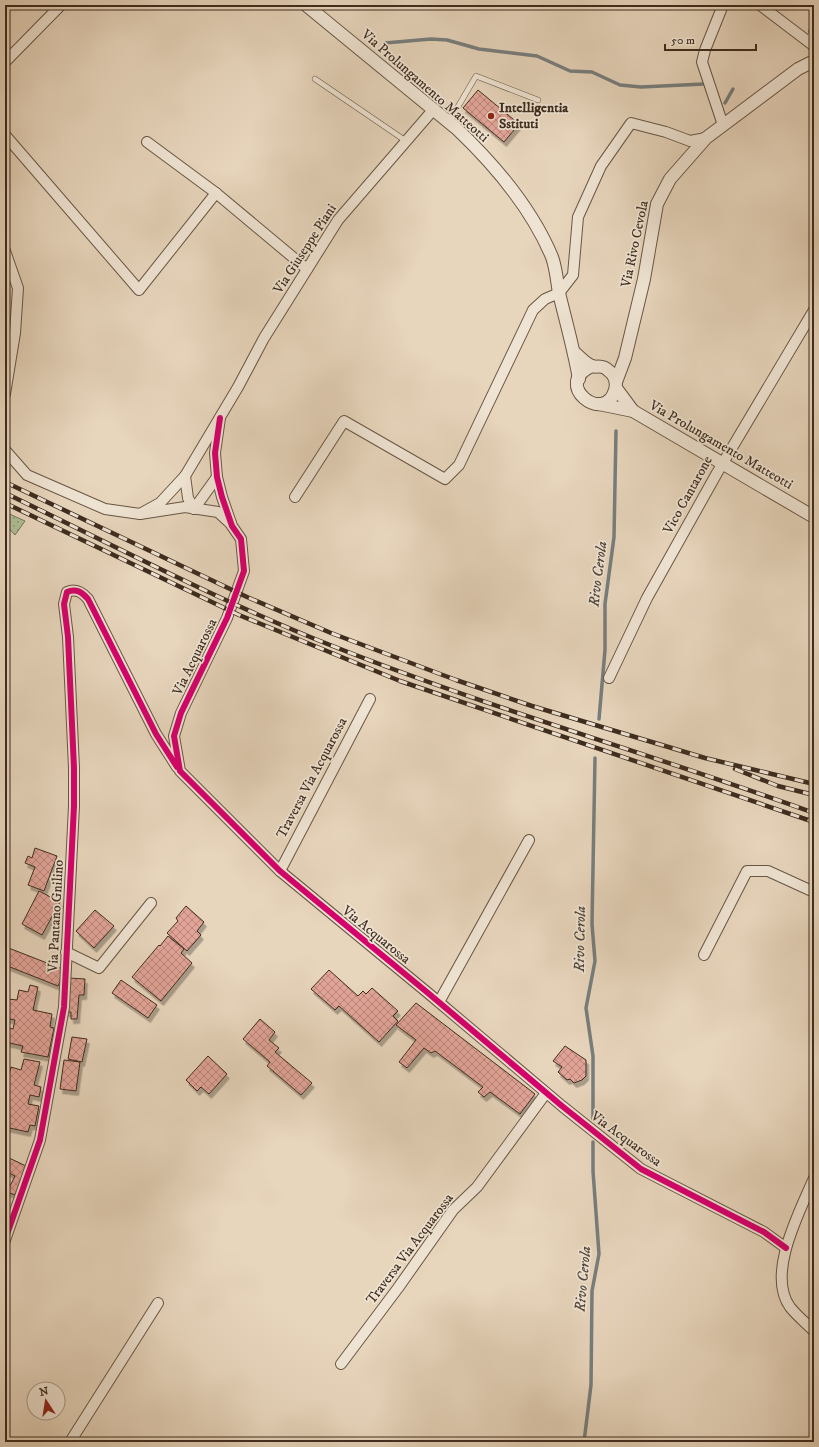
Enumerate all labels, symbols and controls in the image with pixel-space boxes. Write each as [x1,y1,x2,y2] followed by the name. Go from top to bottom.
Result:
[357,25,493,147] street label: Via Prolungamento Matteotti
[665,26,756,52] scale bar
[671,33,695,48] text: 50 m
[499,99,569,133] place label: Intelligentia Sstituti
[486,111,496,121] marker: Intelligentia Sstituti
[617,199,653,290] street label: Via Rivo Cevola
[269,200,341,298] street label: Via Giuseppe Piani
[645,396,796,494] street label: Via Prolungamento Matteotti
[659,453,717,538] street label: Vico Cantarone
[584,540,611,609] water label: Rivo Cerola
[168,616,221,699] street label: Via Acquarossa
[273,714,351,841] street label: Traversa Via Acquarossa
[44,859,68,974] street label: Via Pantano Gnilino
[337,901,414,968] street label: Via Acquarossa
[570,906,590,973] water label: Rivo Cerola
[586,1107,665,1171] street label: Via Acquarossa
[362,1190,458,1308] street label: Traversa Via Acquarossa
[571,1245,595,1314] water label: Rivo Cerola
[26,1381,66,1421] north arrow
[38,1384,50,1400] text: N

